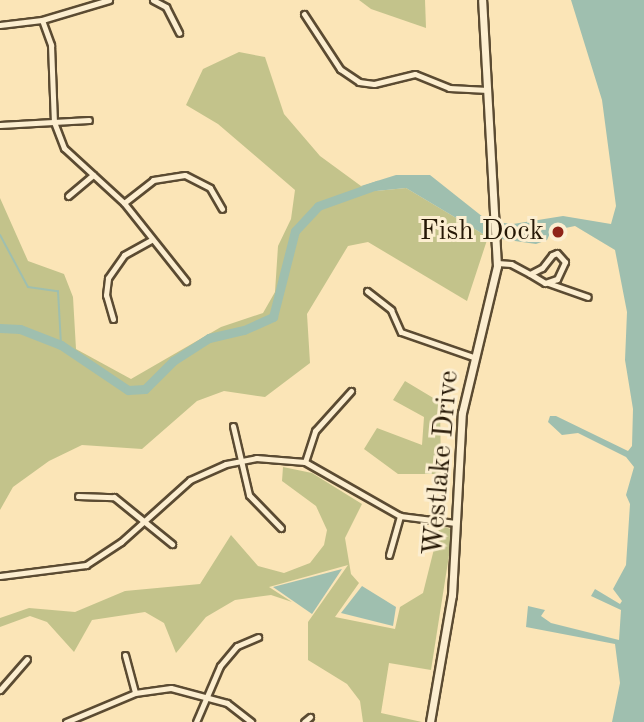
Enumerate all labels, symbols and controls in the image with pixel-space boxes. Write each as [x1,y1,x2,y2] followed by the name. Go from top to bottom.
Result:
[420,215,544,249] place label: Fish Dock
[550,224,566,240] marker: Fish Dock
[417,369,467,557] street label: Westlake Drive

